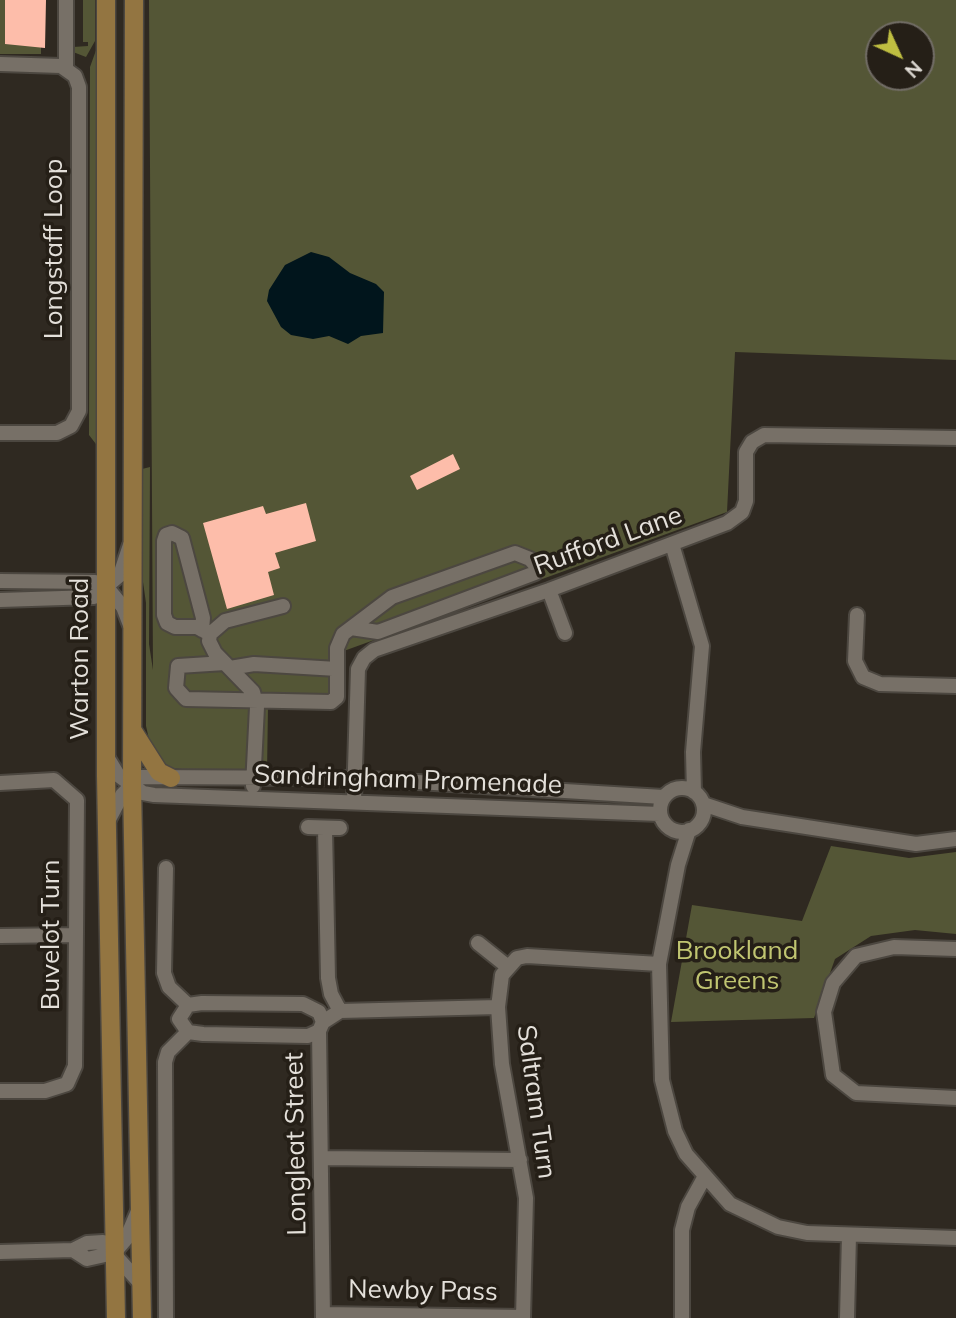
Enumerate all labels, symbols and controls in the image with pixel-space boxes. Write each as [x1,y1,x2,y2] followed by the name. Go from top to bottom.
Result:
[865,21,935,91] north arrow
[900,56,927,83] text: N
[38,159,70,339] street label: Longstaff Loop
[530,500,686,582] street label: Rufford Lane
[64,578,96,740] street label: Warton Road
[254,759,562,801] street label: Sandringham Promenade
[35,860,67,1010] street label: Buvelot Turn
[676,935,798,996] park label: Brookland Greens
[510,1023,562,1181] street label: Saltram Turn
[279,1052,313,1236] street label: Longleat Street
[348,1274,498,1308] street label: Newby Pass

